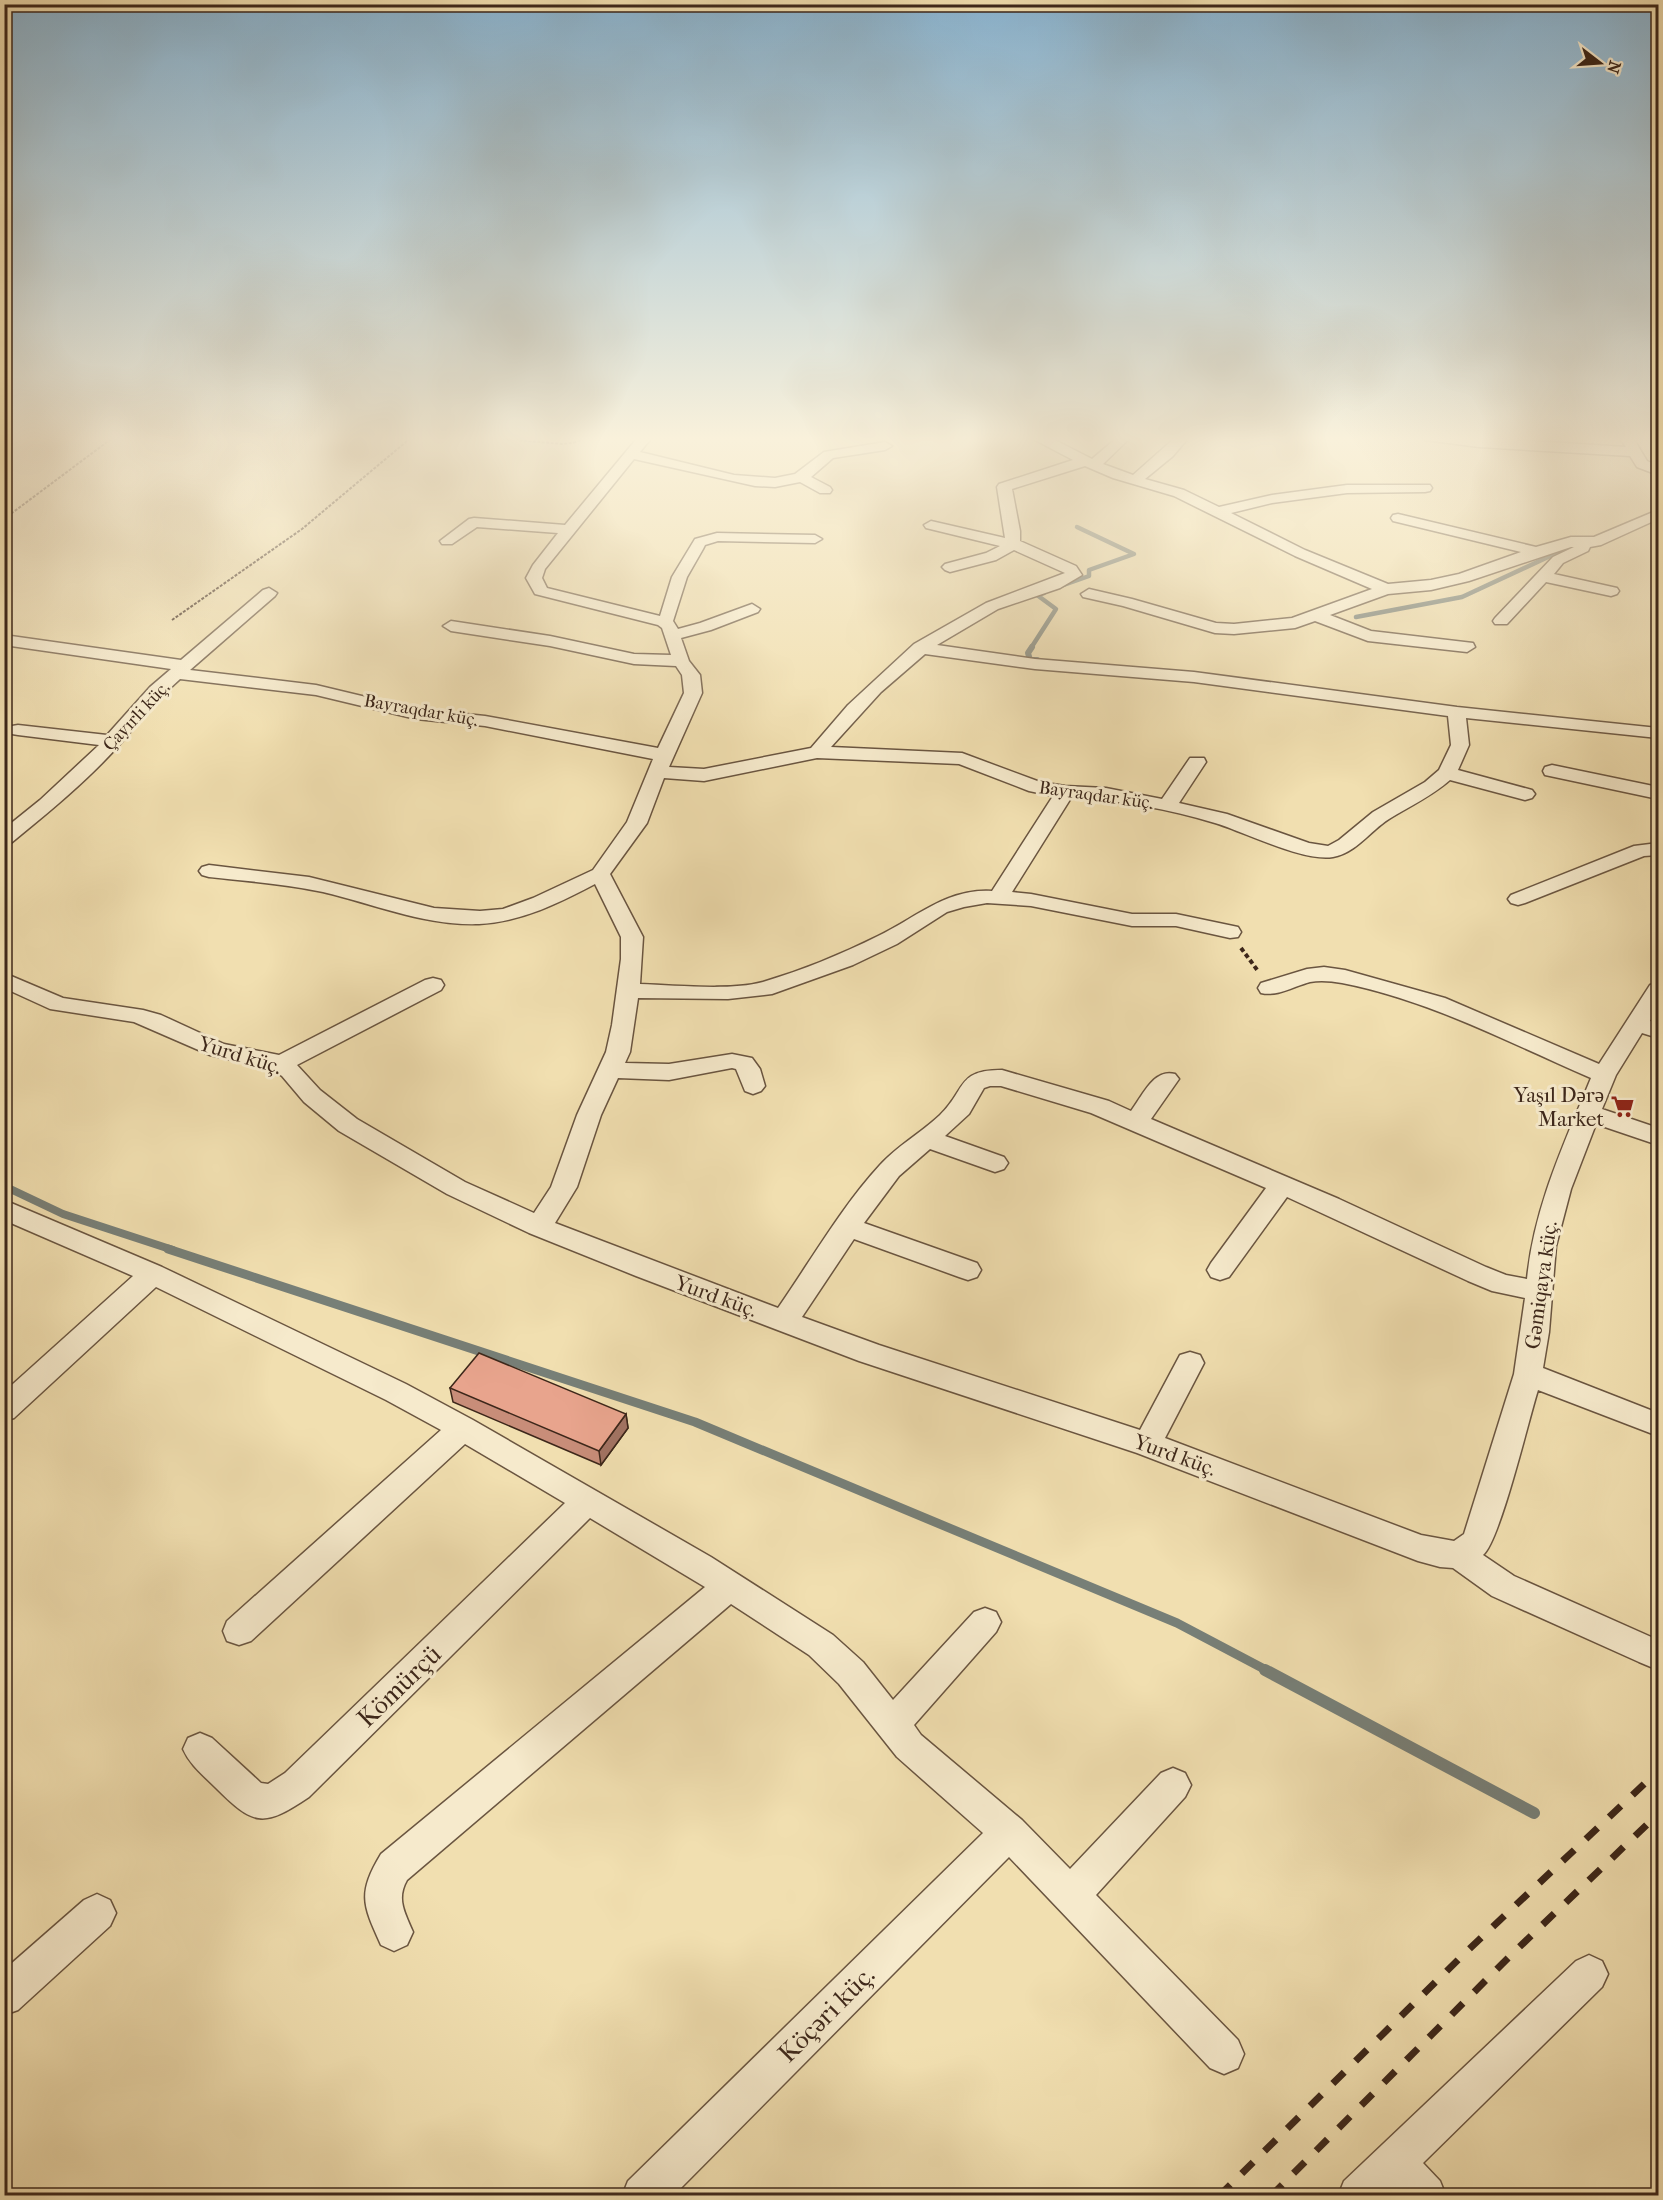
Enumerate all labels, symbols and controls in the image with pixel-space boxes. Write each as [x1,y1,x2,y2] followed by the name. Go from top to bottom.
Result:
[1570,33,1630,93] north arrow
[1603,59,1625,77] text: N
[99,677,175,756] street label: Çayırli küç.
[362,690,479,731] street label: Bayraqdar küç.
[1037,777,1154,814] street label: Bayraqdar küç.
[195,1031,284,1079] street label: Yurd küç.
[1513,1083,1604,1131] place label: Yaşıl Dərə Market
[1609,1094,1635,1120] supermarket icon: Yaşıl Dərə Market
[1520,1219,1562,1351] street label: Gəmiqaya küç.
[671,1270,760,1322] street label: Yurd küç.
[1130,1429,1219,1481] street label: Yurd küç.
[351,1639,448,1734] street label: Kömürçü
[772,1960,881,2069] street label: Köçəri küç.

